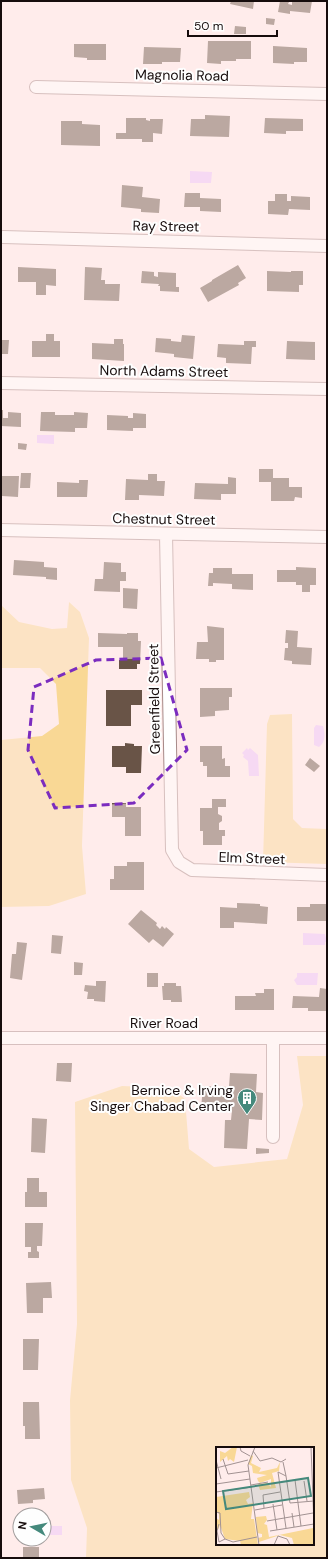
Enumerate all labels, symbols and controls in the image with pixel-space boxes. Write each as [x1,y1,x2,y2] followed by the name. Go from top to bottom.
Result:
[188,12,277,38] scale bar
[194,18,223,34] text: 50 m
[135,65,229,85] street label: Magnolia Road
[132,216,200,236] street label: Ray Street
[100,361,228,381] street label: North Adams Street
[112,509,216,529] street label: Chestnut Street
[144,644,164,754] street label: Greenfield Street
[218,848,286,868] street label: Elm Street
[130,1014,198,1032] street label: River Road
[90,1081,233,1115] place label: Bernice & Irving Singer Chabad Center
[236,1087,258,1115] building icon: Bernice & Irving Singer Chabad Center
[216,1447,314,1545] inset map
[12,1507,52,1547] north arrow
[15,1520,30,1530] text: N

